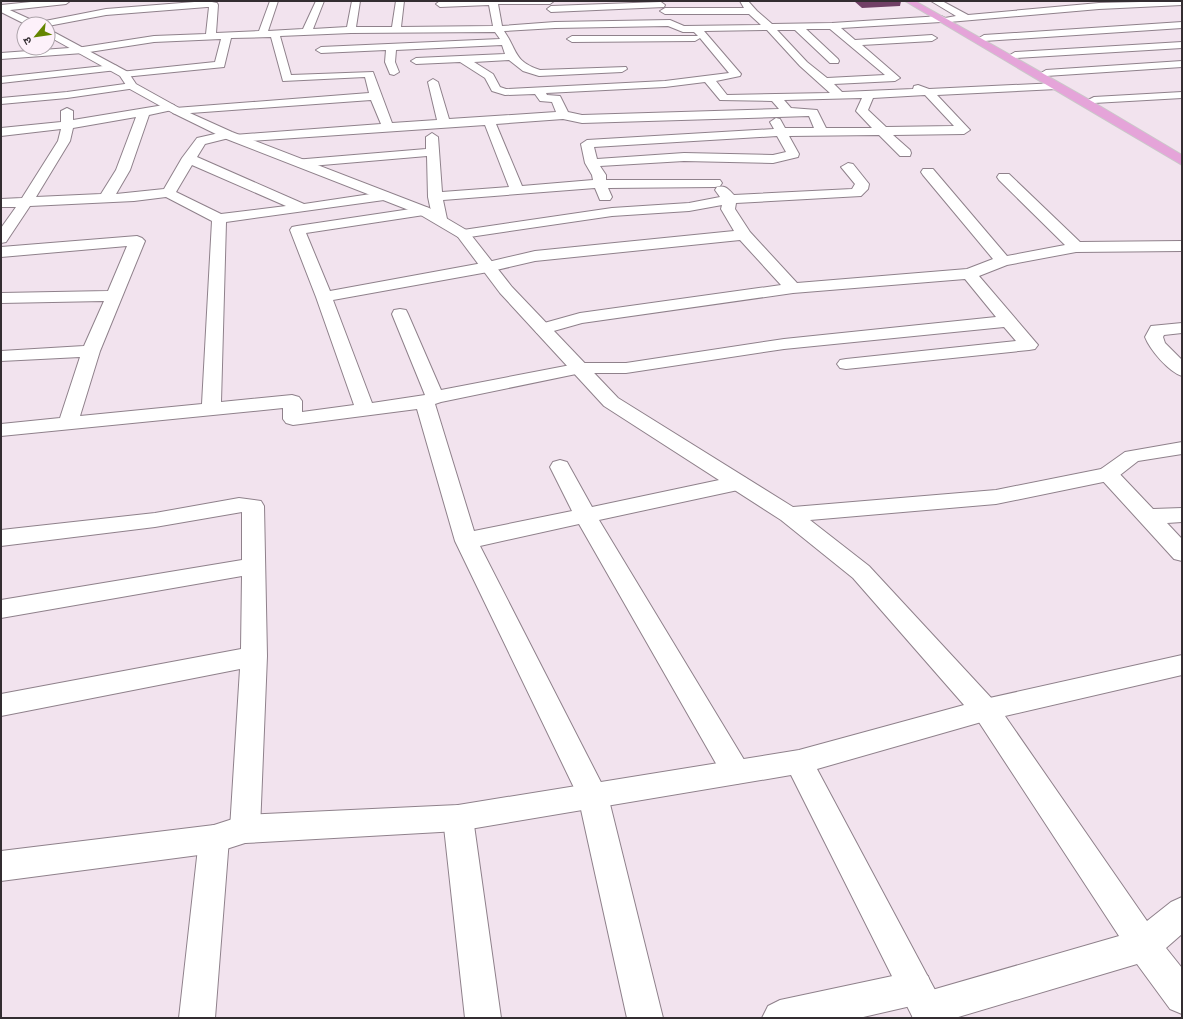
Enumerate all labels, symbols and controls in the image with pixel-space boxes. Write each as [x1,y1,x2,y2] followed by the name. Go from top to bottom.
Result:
[16,16,56,56] north arrow
[18,34,35,48] text: उ

